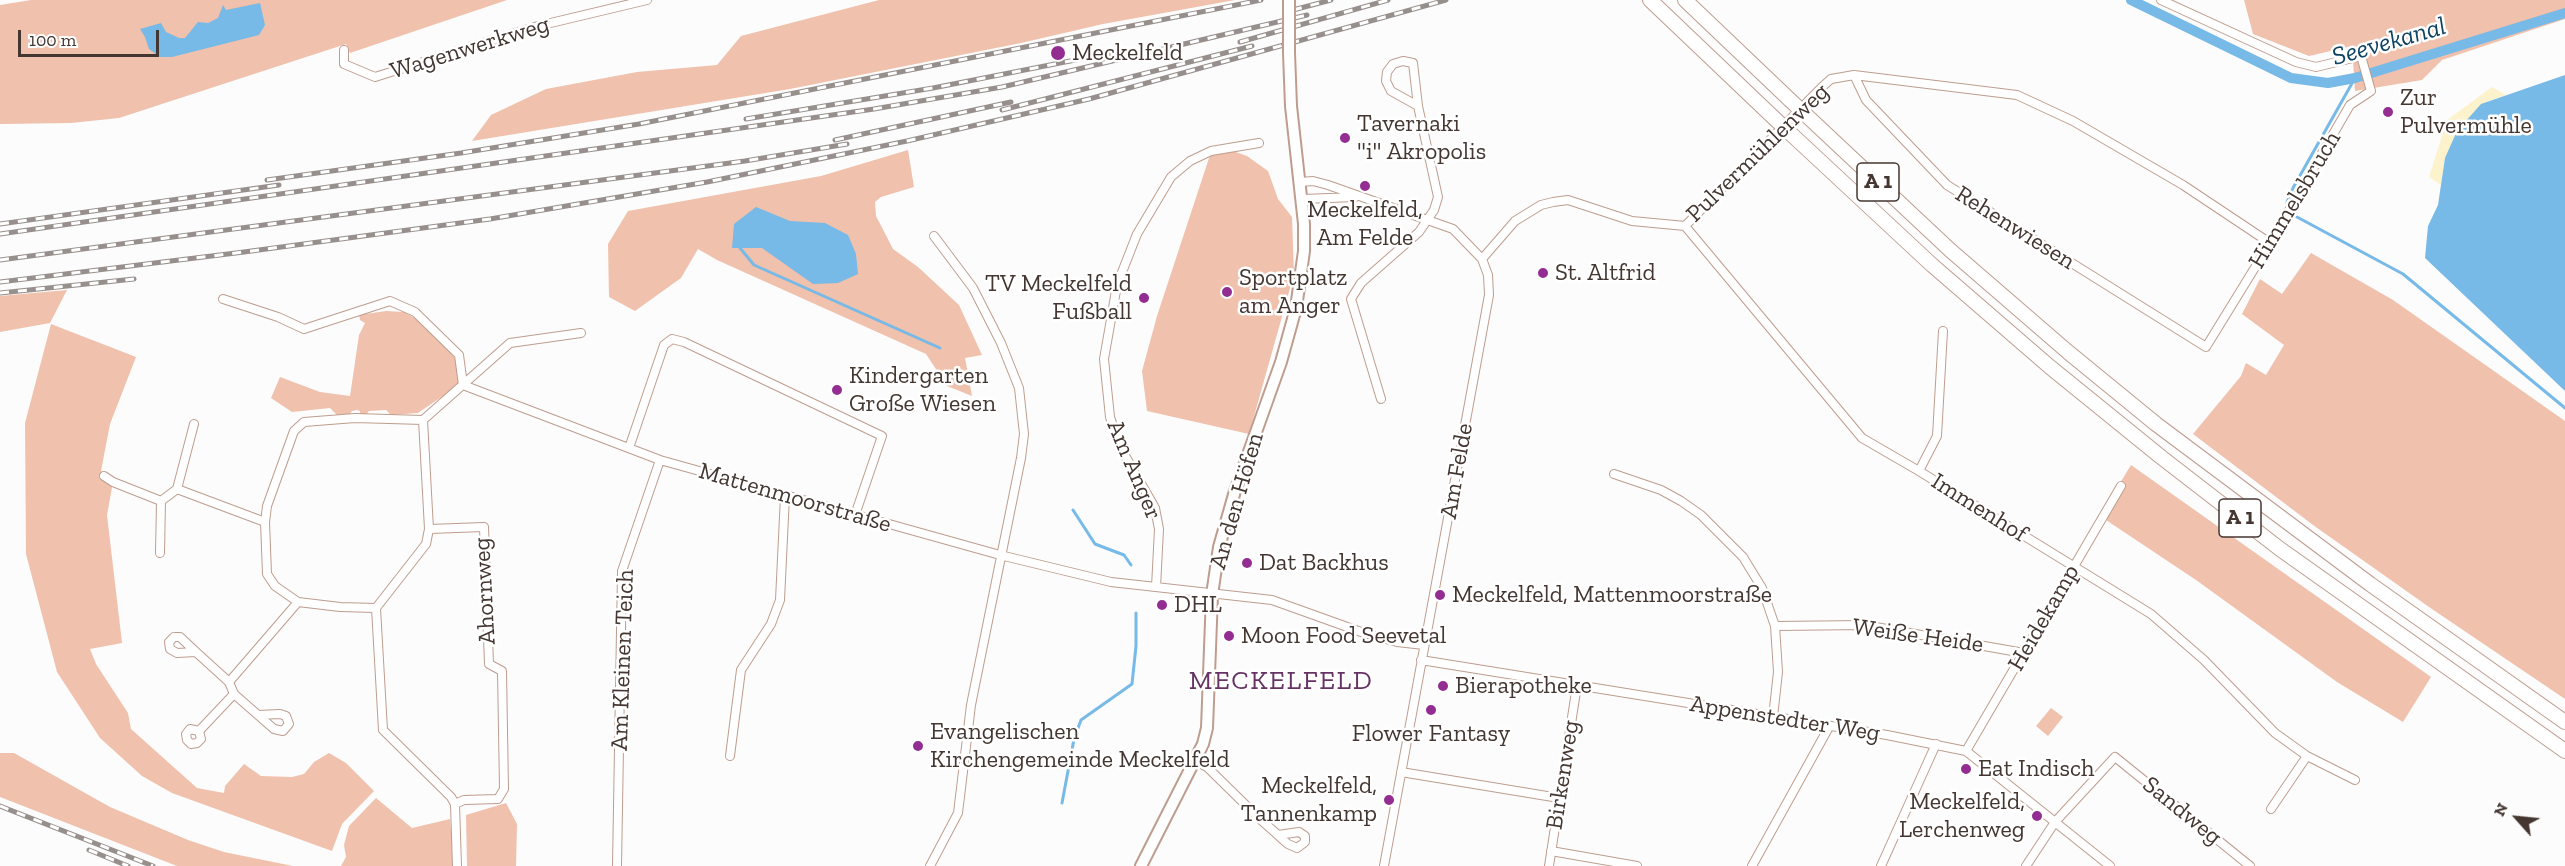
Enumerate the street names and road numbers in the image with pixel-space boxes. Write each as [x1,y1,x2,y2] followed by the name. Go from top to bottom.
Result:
[387,10,553,86] street label: Wagenwerkweg
[1681,77,1835,229] street label: Pulvermühlenweg
[2243,126,2347,274] street label: Himmelsbruch
[1857,163,1899,201] road number: A 1
[1950,180,2080,276] street label: Rehenwiesen
[1100,416,1168,524] street label: Am Anger
[1434,421,1480,521] street label: Am Felde
[1204,429,1270,573] street label: An den Höfen
[695,457,895,539] street label: Mattenmoorstraße
[1926,467,2032,549] street label: Immenhof
[2219,499,2261,537] road number: A 1
[468,537,502,645] street label: Ahornweg
[2002,560,2086,676] street label: Heidekamp
[605,569,641,751] street label: Am Kleinen Teich
[1851,613,1985,659] street label: Weiße Heide
[1688,690,1882,748] street label: Appenstedter Weg
[1540,718,1586,832] street label: Birkenweg
[2137,770,2227,852] street label: Sandweg

